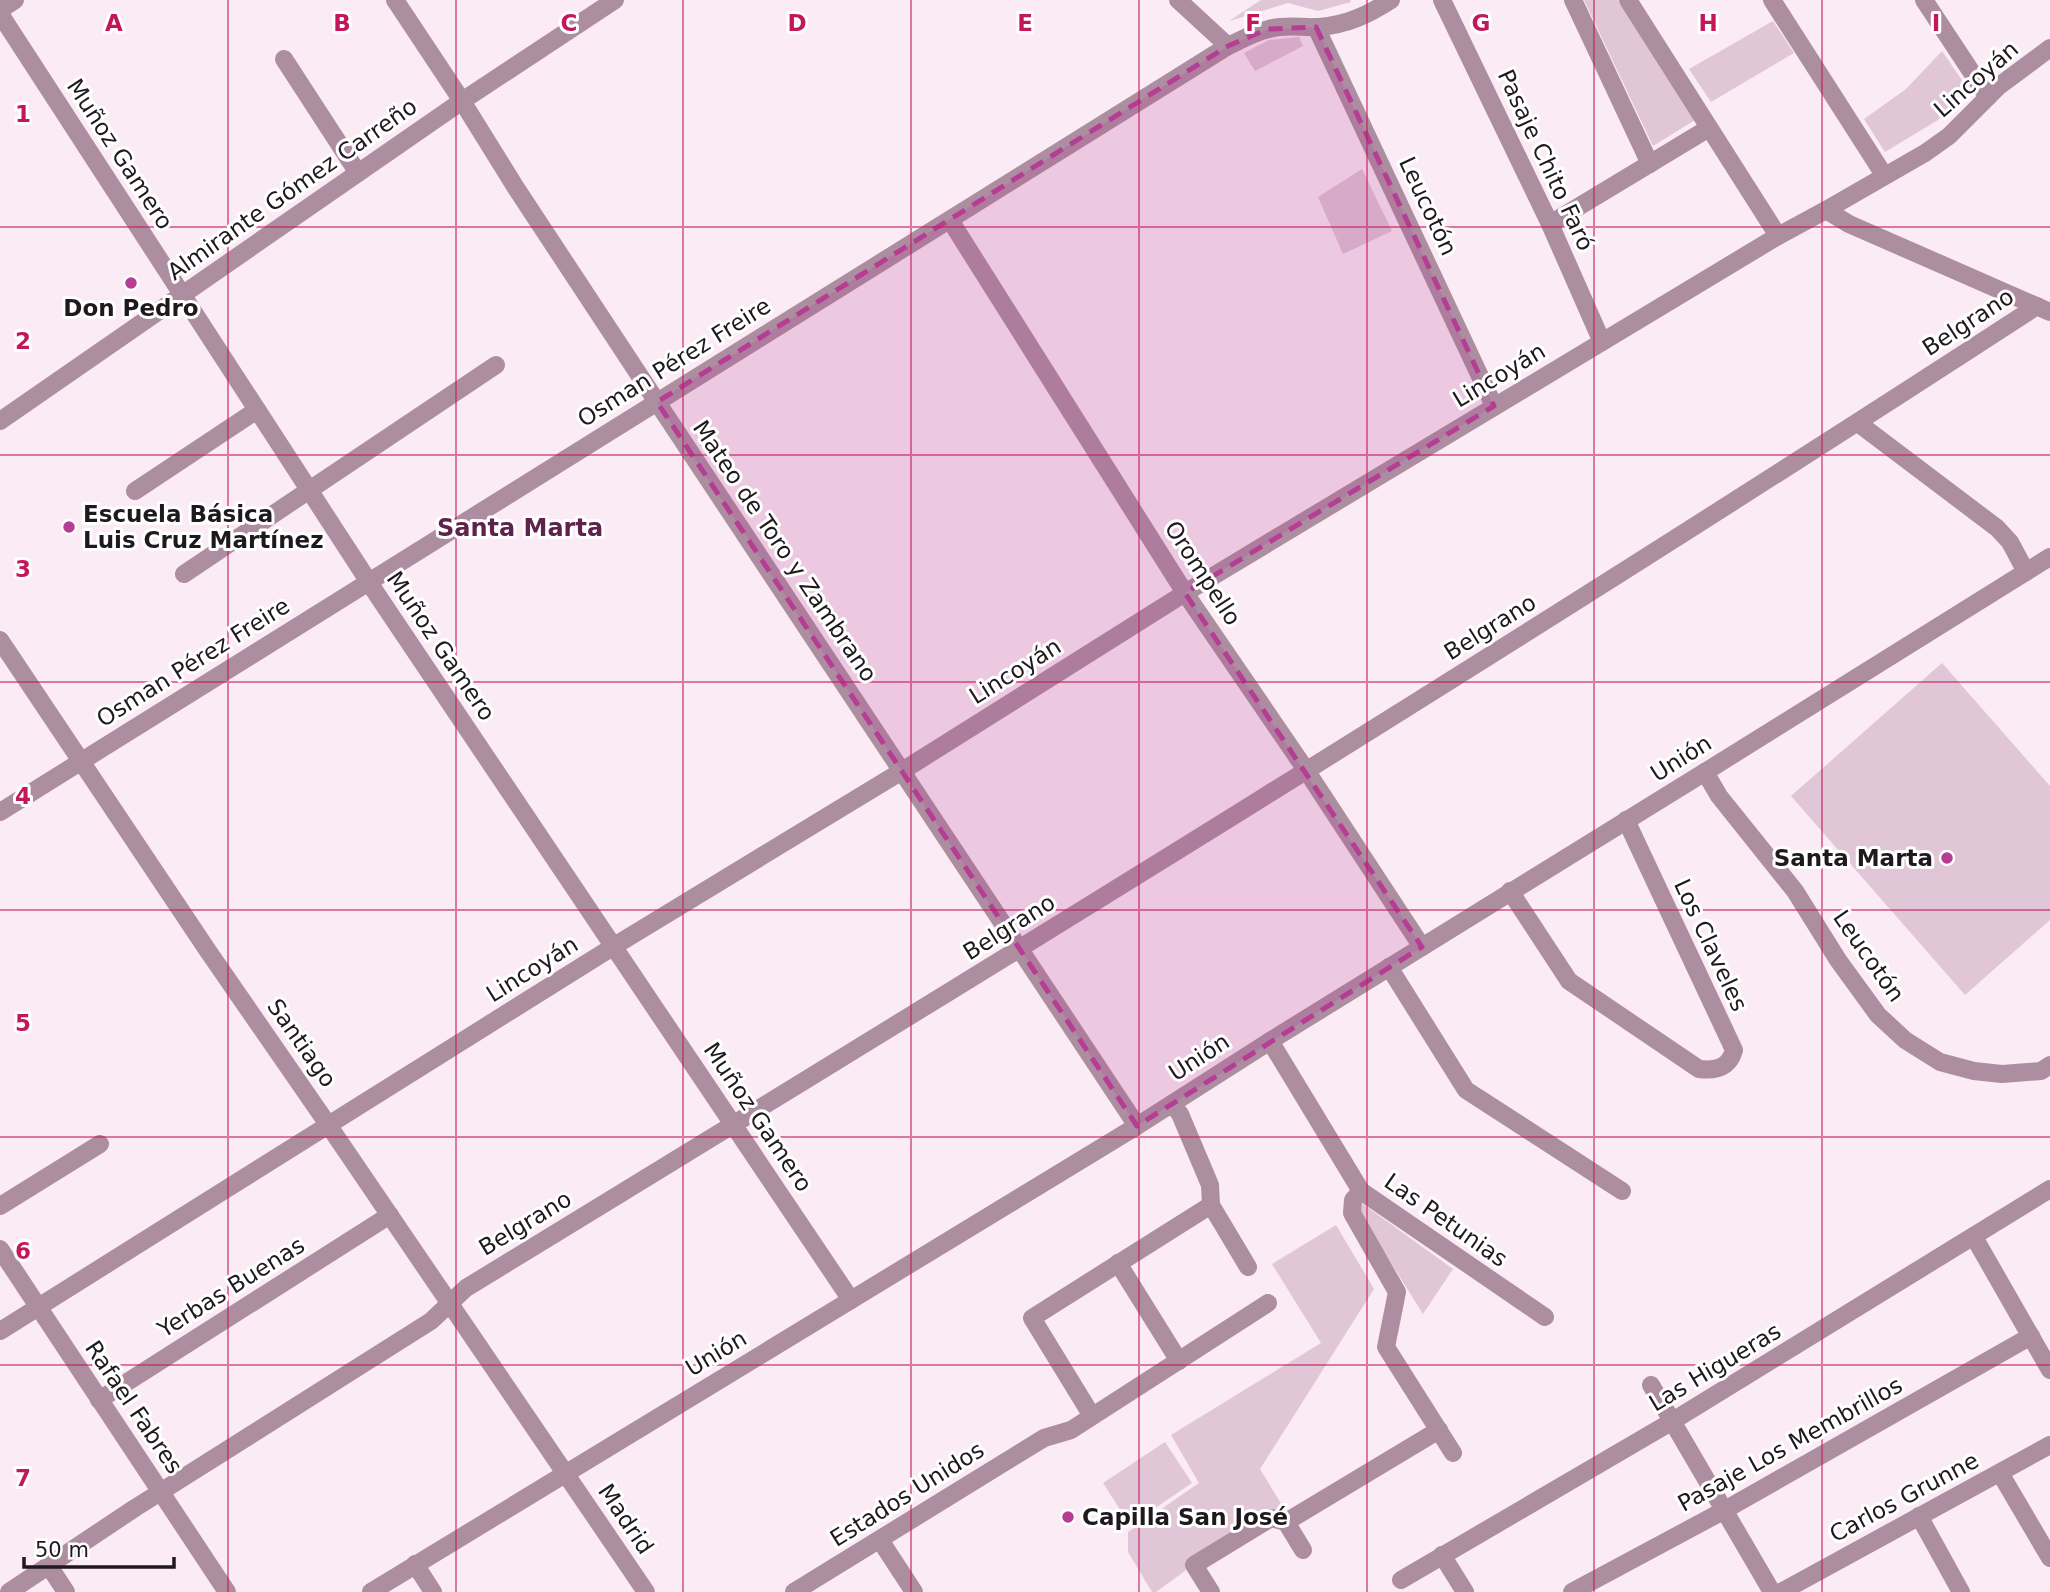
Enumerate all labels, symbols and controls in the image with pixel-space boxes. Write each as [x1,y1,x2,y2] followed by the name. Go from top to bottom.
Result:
[105,10,123,36] text: A
[333,10,351,36] text: B
[561,10,577,36] text: C
[787,10,807,36] text: D
[1017,10,1033,36] text: E
[1245,10,1261,36] text: F
[1472,10,1490,36] text: G
[1698,10,1718,36] text: H
[1932,10,1940,36] text: I
[1929,35,2023,123] street label: Lincoyán
[1493,65,1599,255] street label: Pasaje Chito Faró
[62,74,178,234] street label: Muñoz Gamero
[162,93,422,285] street label: Almirante Gómez Carreño
[15,101,31,127] text: 1
[1394,153,1462,259] street label: Leucotón
[123,275,139,291] marker: Don Pedro
[1918,283,2018,361] street label: Belgrano
[573,292,775,432] street label: Osman Pérez Freire
[63,295,199,321] place label: Don Pedro
[15,328,31,354] text: 2
[1448,337,1550,413] street label: Lincoyán
[688,416,882,686] street label: Mateo de Toro y Zambrano
[83,501,324,553] place label: Escuela Básica Luis Cruz Martínez
[437,514,603,542] district label: Santa Marta
[1160,516,1246,630] street label: Orompello
[61,519,77,535] marker: Escuela Básica Luis Cruz Martínez
[15,556,31,582] text: 3
[382,567,500,725] street label: Muñoz Gamero
[1439,589,1541,665] street label: Belgrano
[92,592,294,732] street label: Osman Pérez Freire
[965,633,1065,709] street label: Lincoyán
[1646,729,1716,787] street label: Unión
[15,783,31,809] text: 4
[1774,845,1933,871] place label: Santa Marta
[1939,850,1955,866] marker: Santa Marta
[1669,875,1753,1015] street label: Los Claveles
[958,889,1060,965] street label: Belgrano
[1828,905,1910,1007] street label: Leucotón
[482,931,582,1007] street label: Lincoyán
[262,994,342,1092] street label: Santiago
[15,1010,31,1036] text: 5
[1164,1028,1234,1086] street label: Unión
[699,1038,817,1196] street label: Muñoz Gamero
[1380,1168,1512,1272] street label: Las Petunias
[474,1185,576,1261] street label: Belgrano
[152,1232,309,1343] street label: Yerbas Buenas
[15,1238,31,1264] text: 6
[1645,1318,1785,1416] street label: Las Higueras
[681,1325,751,1381] street label: Unión
[80,1336,188,1478] street label: Rafael Fabres
[1673,1371,1907,1517] street label: Pasaje Los Membrillos
[825,1436,989,1552] street label: Estados Unidos
[1825,1447,1983,1547] street label: Carlos Grunne
[15,1465,31,1491] text: 7
[593,1479,659,1559] street label: Madrid
[1082,1504,1288,1530] place label: Capilla San José
[1060,1509,1076,1525] marker: Capilla San José
[24,1526,175,1570] scale bar
[35,1538,89,1562] text: 50 m

